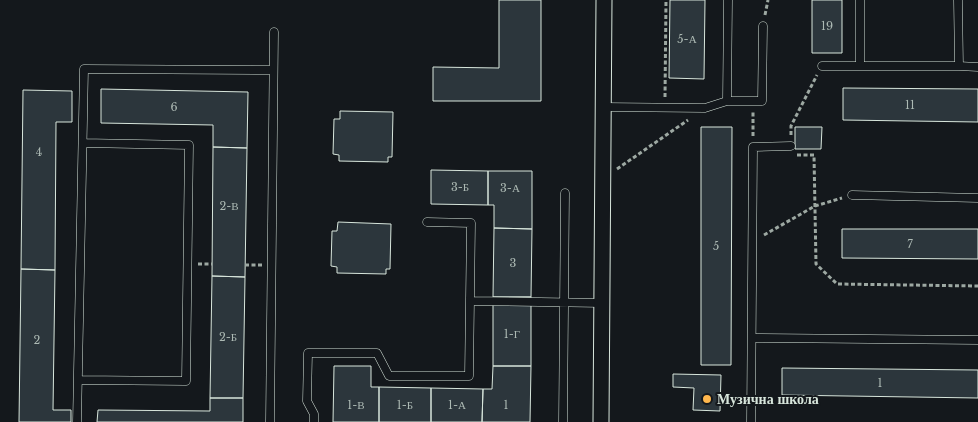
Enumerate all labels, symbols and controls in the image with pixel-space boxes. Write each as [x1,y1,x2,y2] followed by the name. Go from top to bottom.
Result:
[821,19,833,33] house number: 19
[677,32,697,46] house number: 5-А
[905,98,915,112] house number: 11
[170,100,178,114] house number: 6
[36,145,42,159] house number: 4
[451,180,469,194] house number: 3-Б
[500,181,520,195] house number: 3-А
[219,199,239,213] house number: 2-В
[907,237,913,251] house number: 7
[713,239,719,253] house number: 5
[510,256,517,270] house number: 3
[504,327,520,341] house number: 1-Г
[219,330,237,344] house number: 2-Б
[34,333,41,347] house number: 2
[878,376,883,390] house number: 1
[717,390,819,408] place label: Музична школа
[701,393,713,405] marker: Музична школа
[347,398,365,412] house number: 1-В
[397,398,413,412] house number: 1-Б
[448,398,466,412] house number: 1-А
[504,398,509,412] house number: 1

